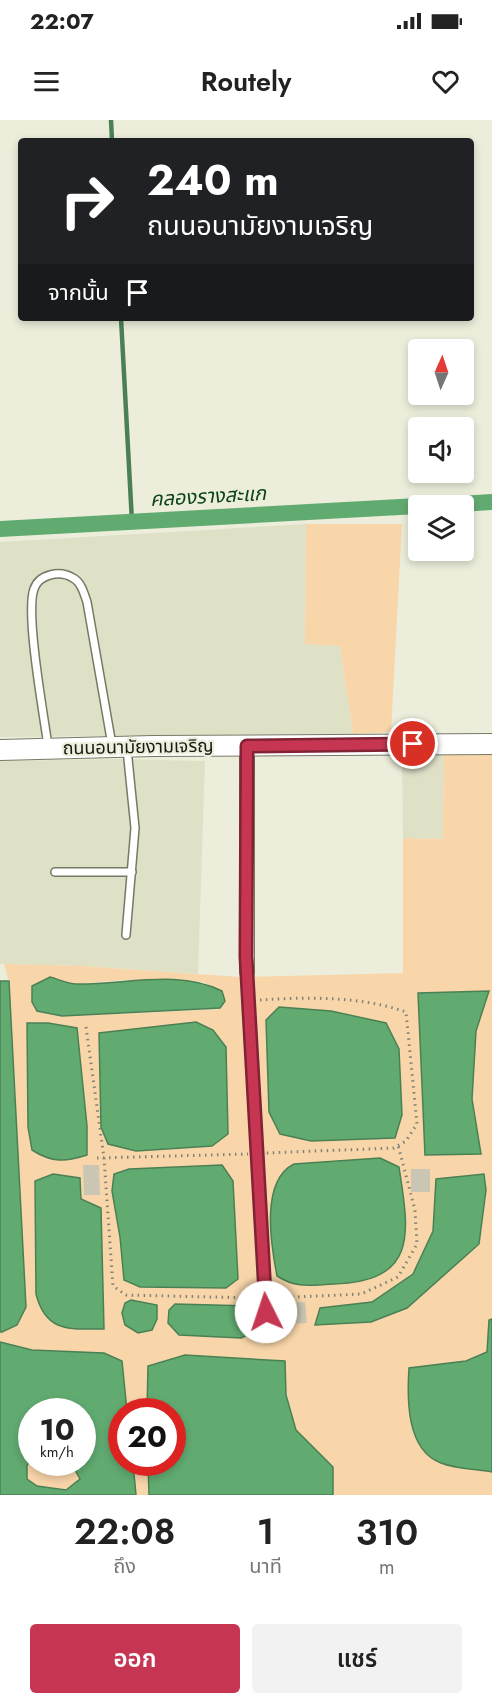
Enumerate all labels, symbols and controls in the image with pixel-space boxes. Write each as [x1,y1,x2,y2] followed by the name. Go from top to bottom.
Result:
[30,5,94,37] text: 22:07
[201,62,291,101] text: Routely
[30,65,63,98] icon: menu
[429,65,462,98] icon: heart
[147,150,279,211] text: 240 m
[48,162,126,240] icon: right
[147,206,373,245] text: ถนนอนามัยงามเจริญ
[48,276,109,308] text: จากนั้น
[121,276,154,309] icon: arrive
[408,339,474,405] north arrow
[408,339,474,561] map controls
[408,417,474,483] button: sound
[149,479,268,514] water label: คลองรางสะแก
[408,495,474,561] button: layers
[387,718,438,769] pin
[396,727,429,760] icon: arrive
[62,733,214,761] street label: ถนนอนามัยงามเจริญ
[234,1280,298,1344] position arrow
[108,1398,186,1476] speed limit sign: 20
[39,1408,75,1451] text: 10
[40,1441,74,1463] text: km/h
[74,1505,175,1557] text: 22:08
[257,1505,274,1557] text: 1
[356,1506,418,1558] text: 310
[113,1552,136,1581] text: ถึง
[249,1552,282,1581] text: นาที
[379,1553,395,1582] text: m
[30,1624,240,1693] button: ออก
[252,1624,462,1693] button: แชร์

